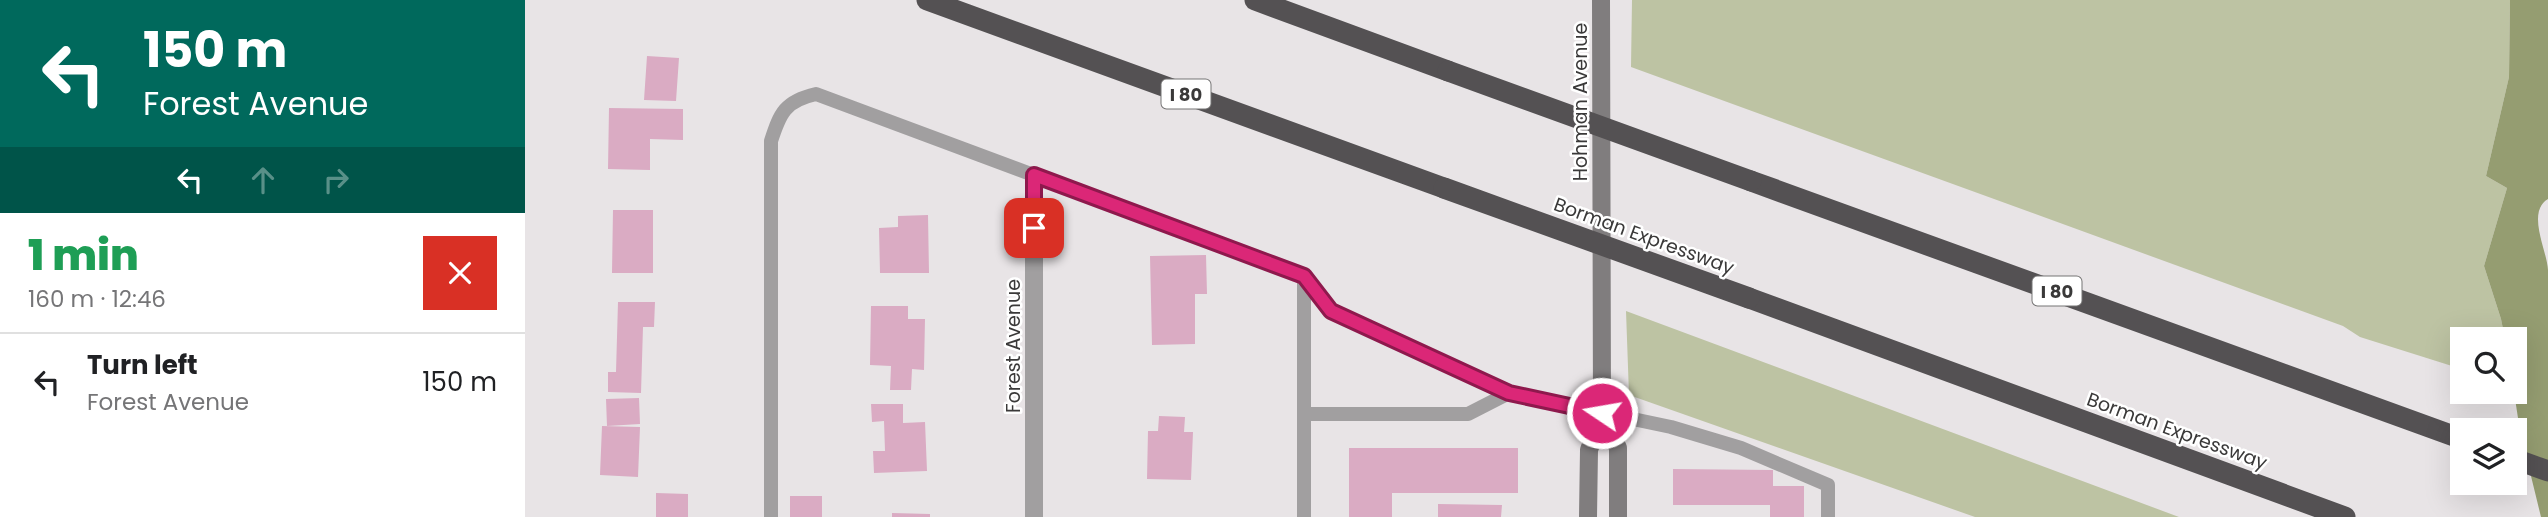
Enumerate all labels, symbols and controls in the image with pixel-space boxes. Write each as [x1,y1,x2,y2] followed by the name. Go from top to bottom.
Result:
[143,16,288,84] text: 150 m
[1567,23,1594,181] street label: Hohman Avenue
[28,28,119,119] icon: left
[1161,80,1211,108] road number: I 80
[143,81,368,126] text: Forest Avenue
[171,161,209,199] icon: left
[244,161,282,199] icon: ahead
[317,161,355,199] icon: right
[1550,191,1738,281] street label: Borman Expressway
[1004,198,1064,258] pin
[1015,209,1053,247] icon: arrive
[28,226,139,285] text: 1 min
[423,236,497,310] button: close
[2033,276,2081,306] road number: I 80
[1000,279,1027,413] street label: Forest Avenue
[28,283,166,315] text: 160 m · 12:46
[2450,327,2527,495] map controls
[2450,327,2527,404] button: search
[87,347,198,383] text: Turn left
[28,363,66,401] icon: left
[422,364,497,400] text: 150 m
[1565,376,1639,450] position arrow
[87,386,249,418] text: Forest Avenue
[2083,386,2271,476] street label: Borman Expressway
[2450,418,2527,495] button: layers

